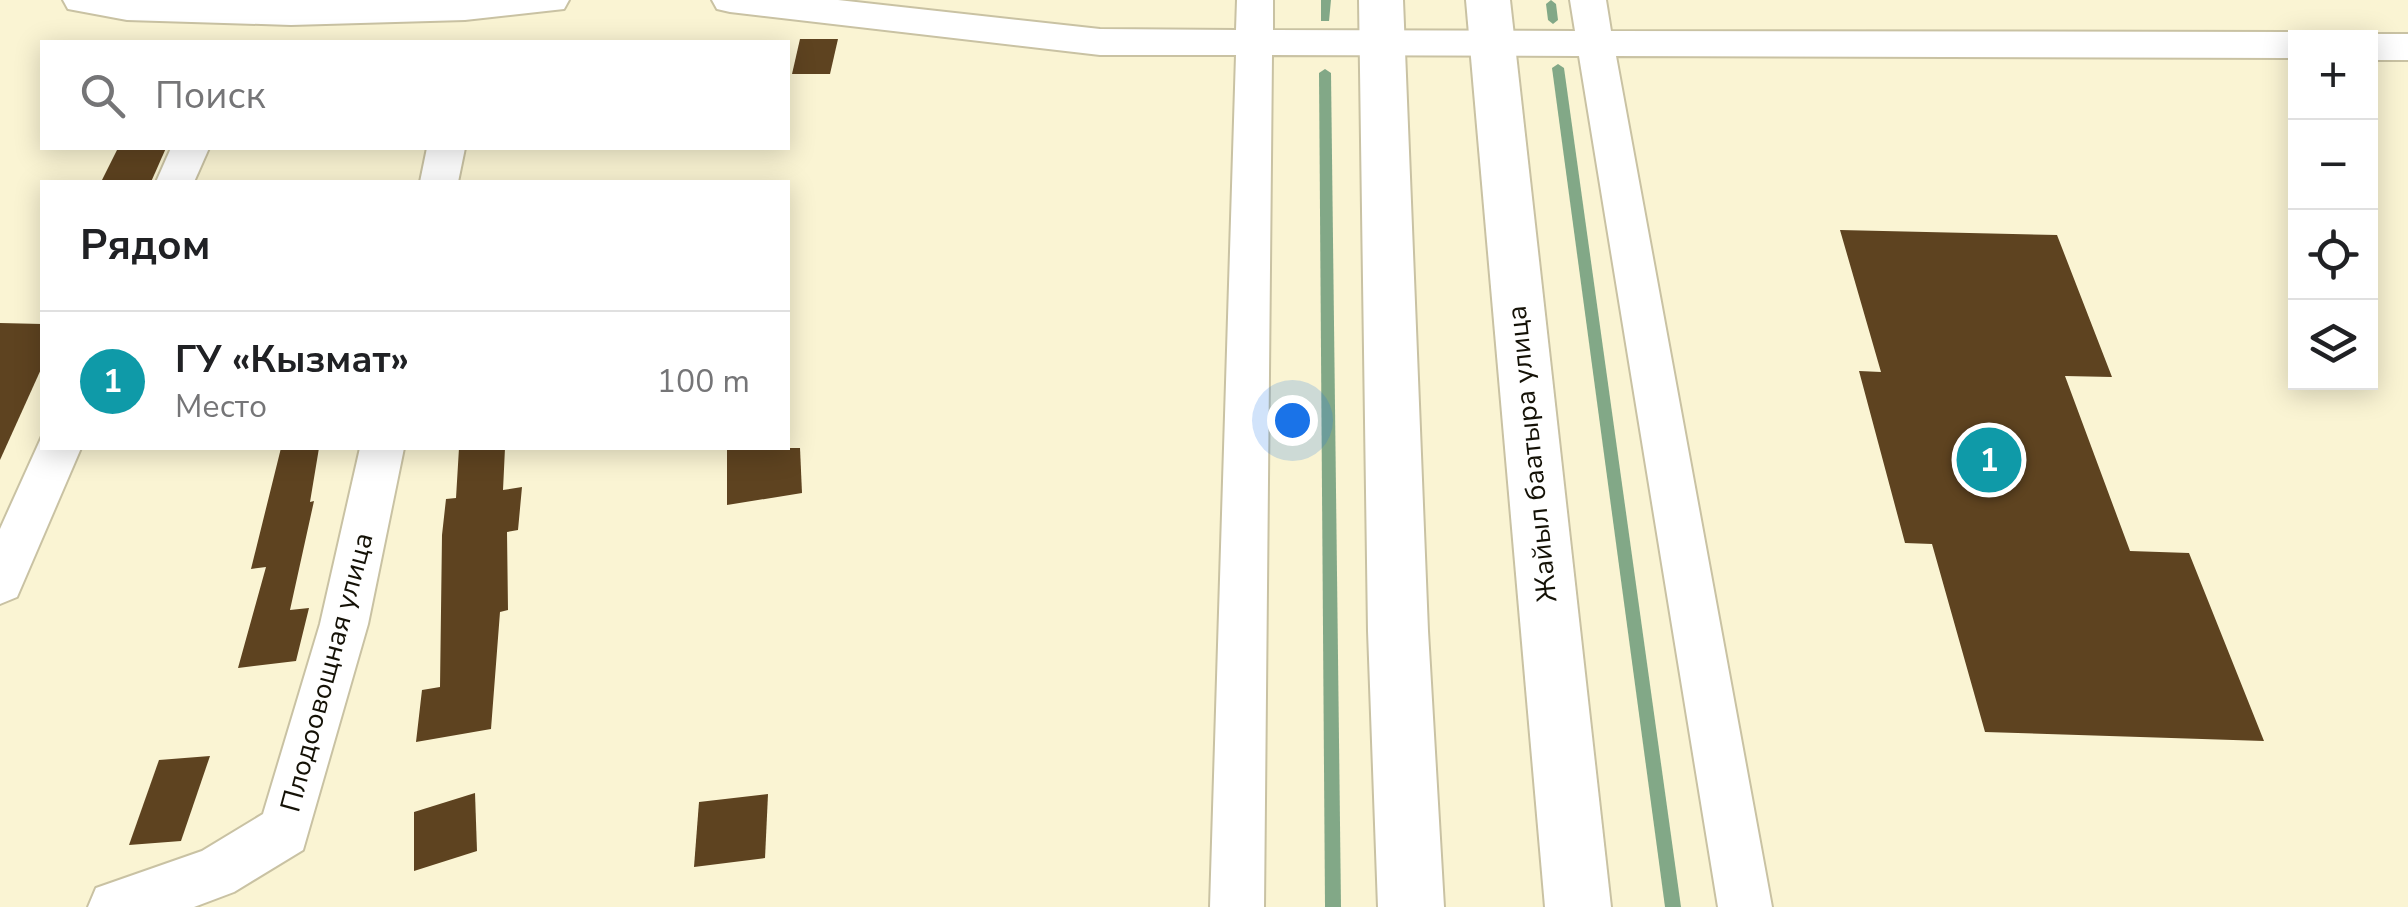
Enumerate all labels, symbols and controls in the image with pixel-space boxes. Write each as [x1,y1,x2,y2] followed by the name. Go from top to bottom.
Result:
[2288,30,2378,390] map controls
[2288,30,2378,120] button: +
[40,40,790,150] search box
[75,68,130,123] icon: search
[155,70,265,121] text: Поиск
[2288,120,2378,210] button: −
[2288,210,2378,300] button: locate
[80,217,210,274] text: Рядом
[2288,300,2378,390] button: layers
[1498,304,1566,604] street label: Жайыл баатыра улица
[175,334,409,385] text: ГУ «Кызмат»
[103,360,122,403] text: 1
[657,360,750,403] text: 100 m
[175,385,267,428] text: Место
[1267,395,1318,446] your location
[1956,422,2022,498] pin: 1
[271,528,383,816] street label: Плодоовощная улица

